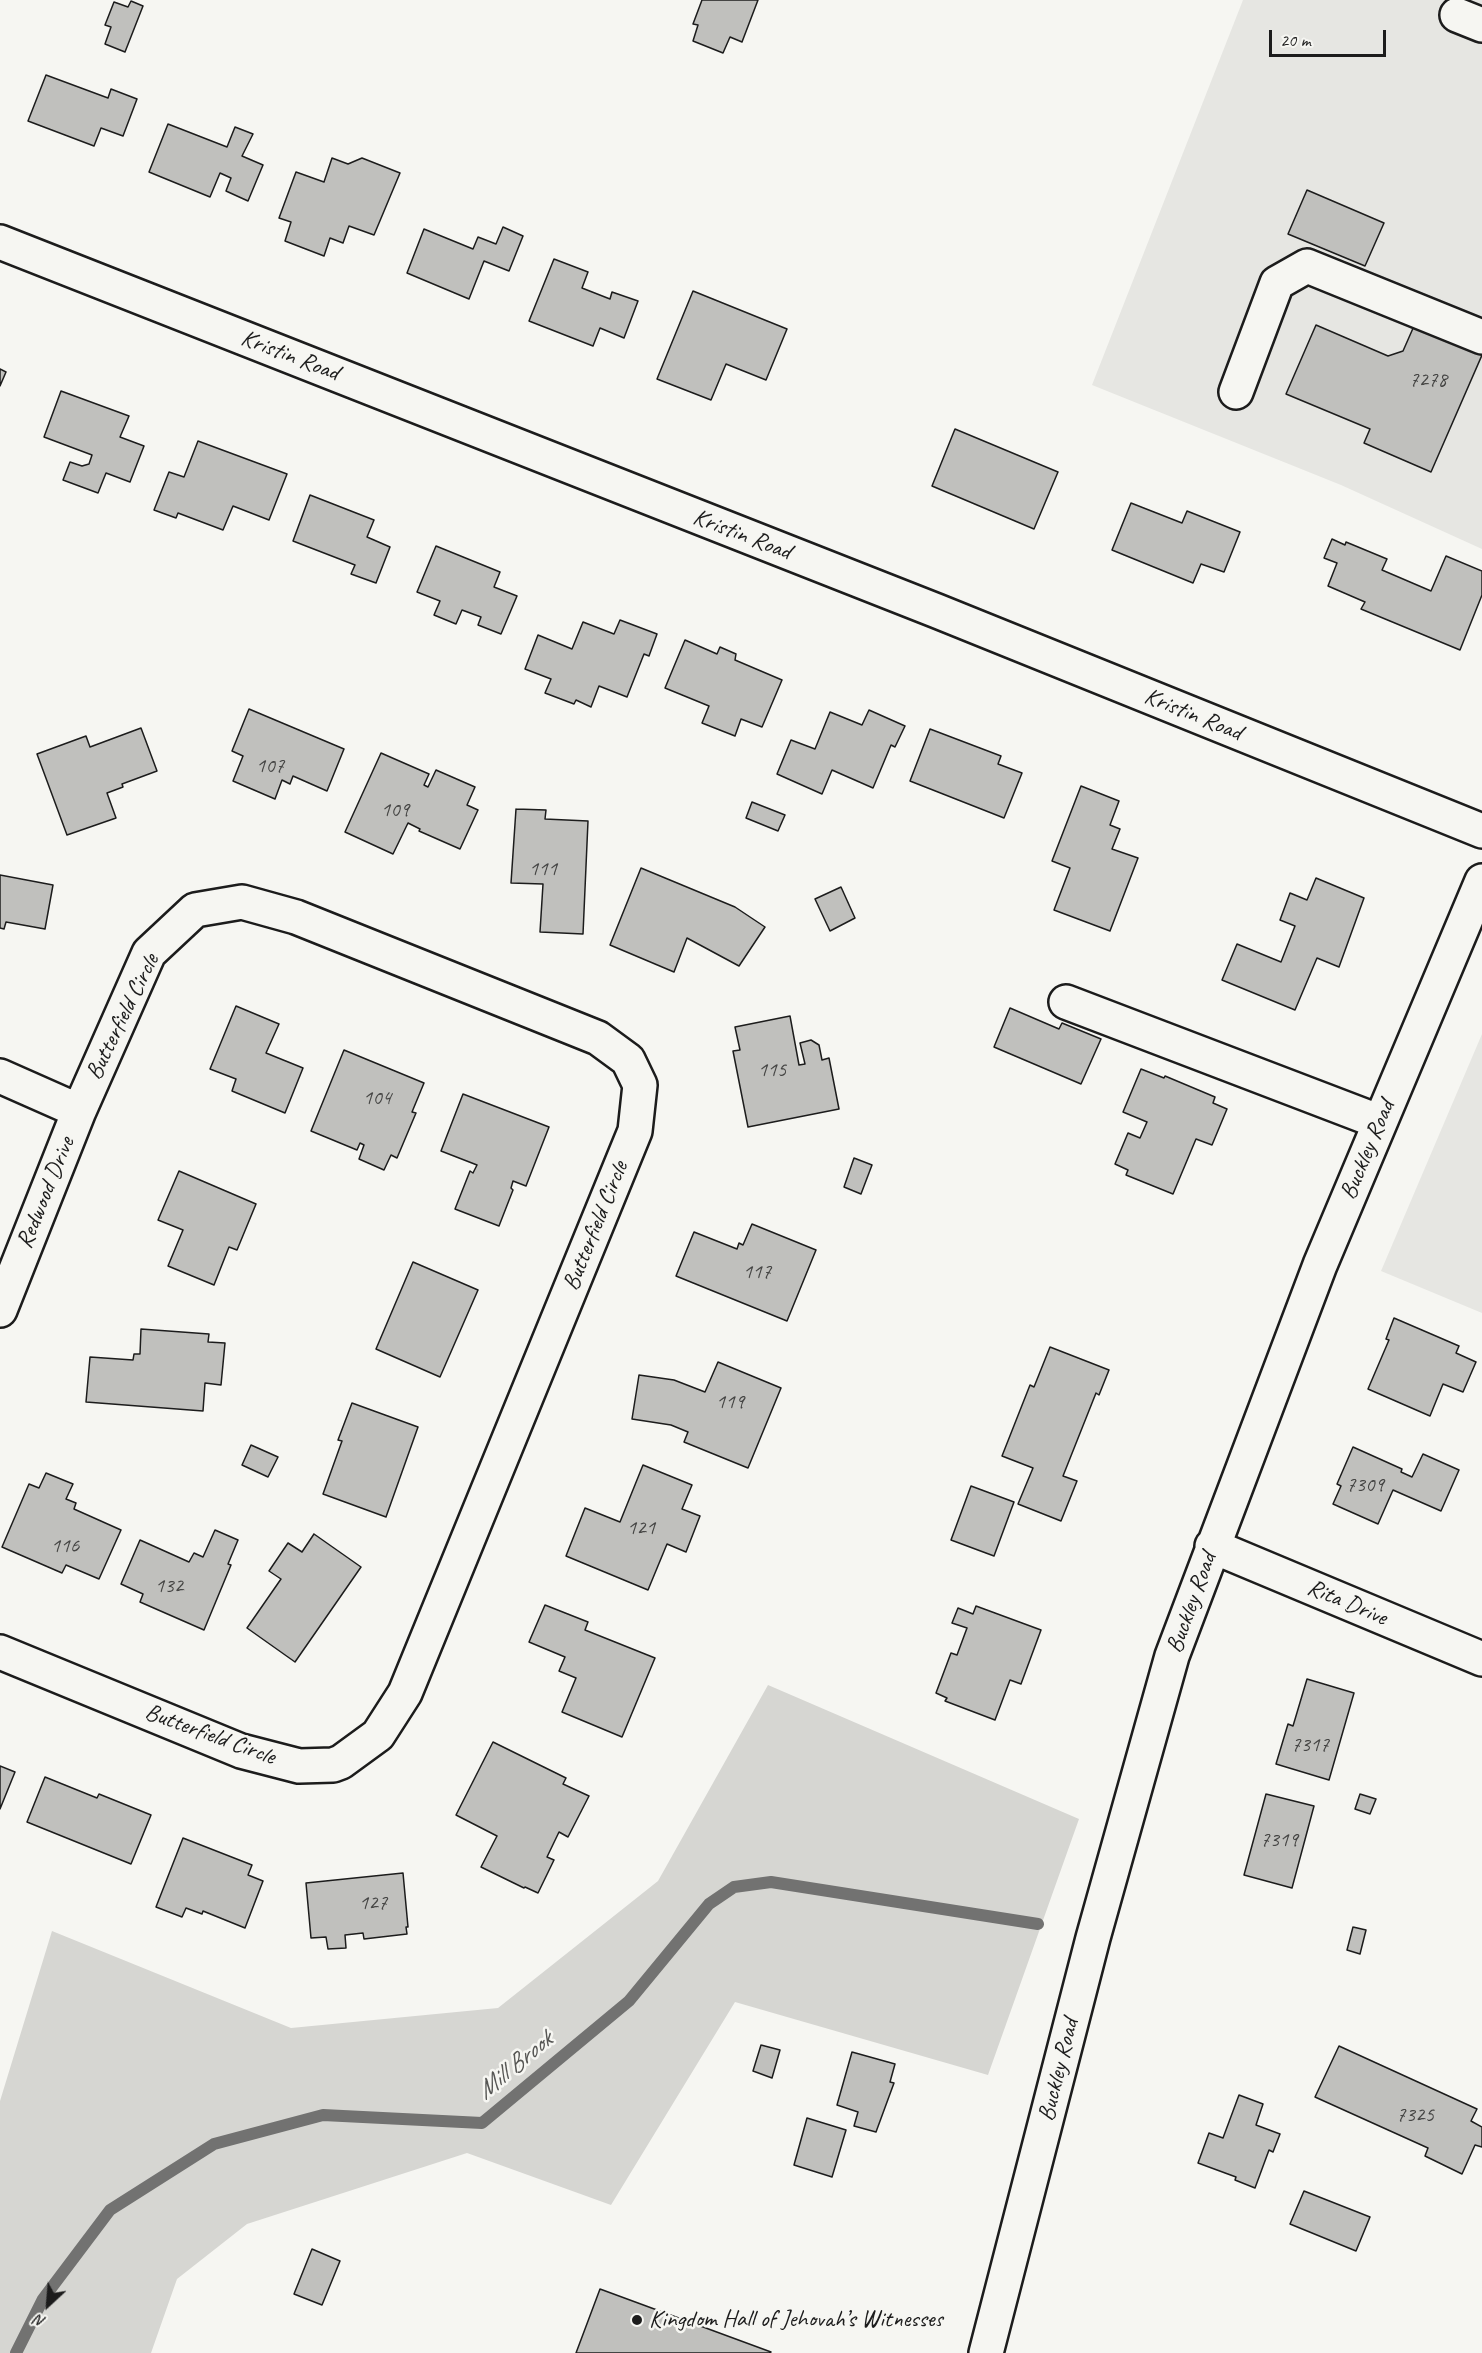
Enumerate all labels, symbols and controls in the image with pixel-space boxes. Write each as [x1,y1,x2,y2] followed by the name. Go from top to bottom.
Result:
[1272,18,1389,56] scale bar
[1280,29,1311,51] text: 20 m
[237,324,343,388] street label: Kristin Road
[1409,367,1447,393] house number: 7278
[689,503,795,567] street label: Kristin Road
[1140,682,1246,748] street label: Kristin Road
[256,753,284,779] house number: 107
[381,797,409,823] house number: 109
[529,856,557,882] house number: 111
[80,949,166,1085] street label: Butterfield Circle
[758,1057,786,1083] house number: 115
[363,1085,391,1111] house number: 104
[1334,1096,1402,1204] street label: Buckley Road
[11,1133,81,1253] street label: Redwood Drive
[557,1157,635,1295] street label: Butterfield Circle
[743,1259,771,1285] house number: 117
[716,1389,744,1415] house number: 119
[1346,1472,1384,1498] house number: 7309
[627,1515,655,1541] house number: 121
[51,1533,79,1559] house number: 116
[1161,1549,1223,1657] street label: Buckley Road
[155,1573,183,1599] house number: 132
[1303,1573,1391,1633] street label: Rita Drive
[141,1698,279,1772] street label: Butterfield Circle
[1291,1732,1329,1758] house number: 7317
[1260,1827,1298,1853] house number: 7319
[359,1890,387,1916] house number: 127
[1032,2016,1086,2124] street label: Buckley Road
[471,2025,559,2107] water label: Mill Brook
[1396,2102,1434,2128] house number: 7325
[18,2275,78,2335] north arrow
[649,2306,943,2334] place label: Kingdom Hall of Jehovah’s Witnesses
[31,2310,49,2332] text: N
[630,2313,644,2327] marker: Kingdom Hall of Jehovah’s Witnesses

